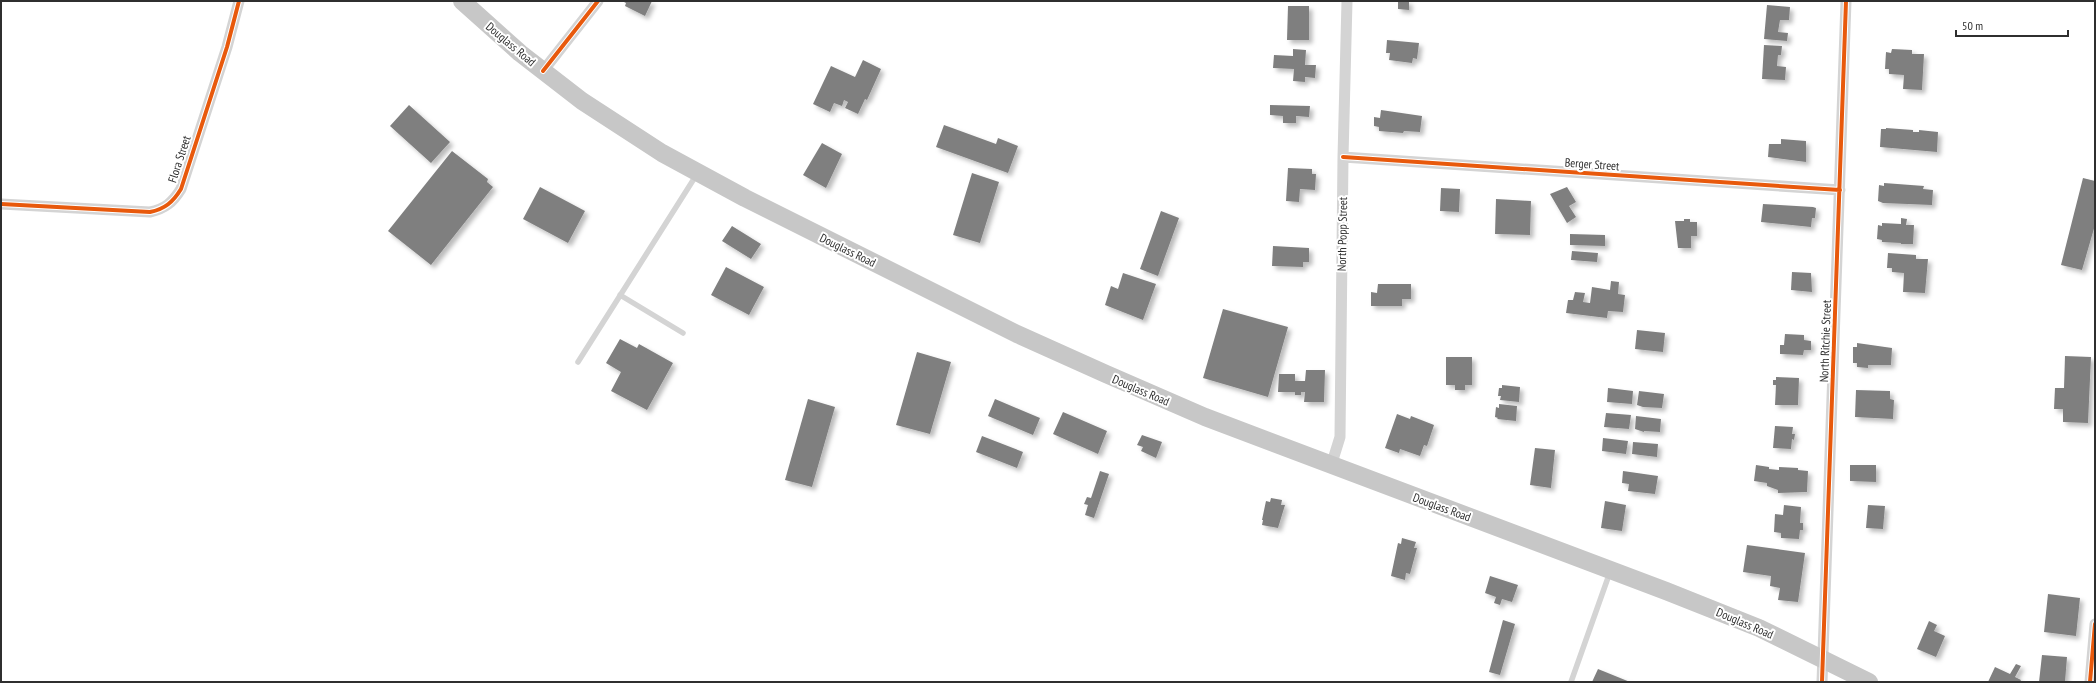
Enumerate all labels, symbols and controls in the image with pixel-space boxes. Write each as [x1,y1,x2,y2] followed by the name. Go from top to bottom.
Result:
[1956,12,2068,38] scale bar
[1962,18,1983,33] text: 50 m
[483,19,539,69] street label: Douglass Road
[164,133,194,184] street label: Flora Street
[1564,155,1621,173] street label: Berger Street
[1334,196,1350,271] street label: North Popp Street
[817,230,879,270] street label: Douglass Road
[1816,299,1834,382] street label: North Ritchie Street
[1110,371,1172,409] street label: Douglass Road
[1411,490,1473,524] street label: Douglass Road
[1714,604,1776,642] street label: Douglass Road

